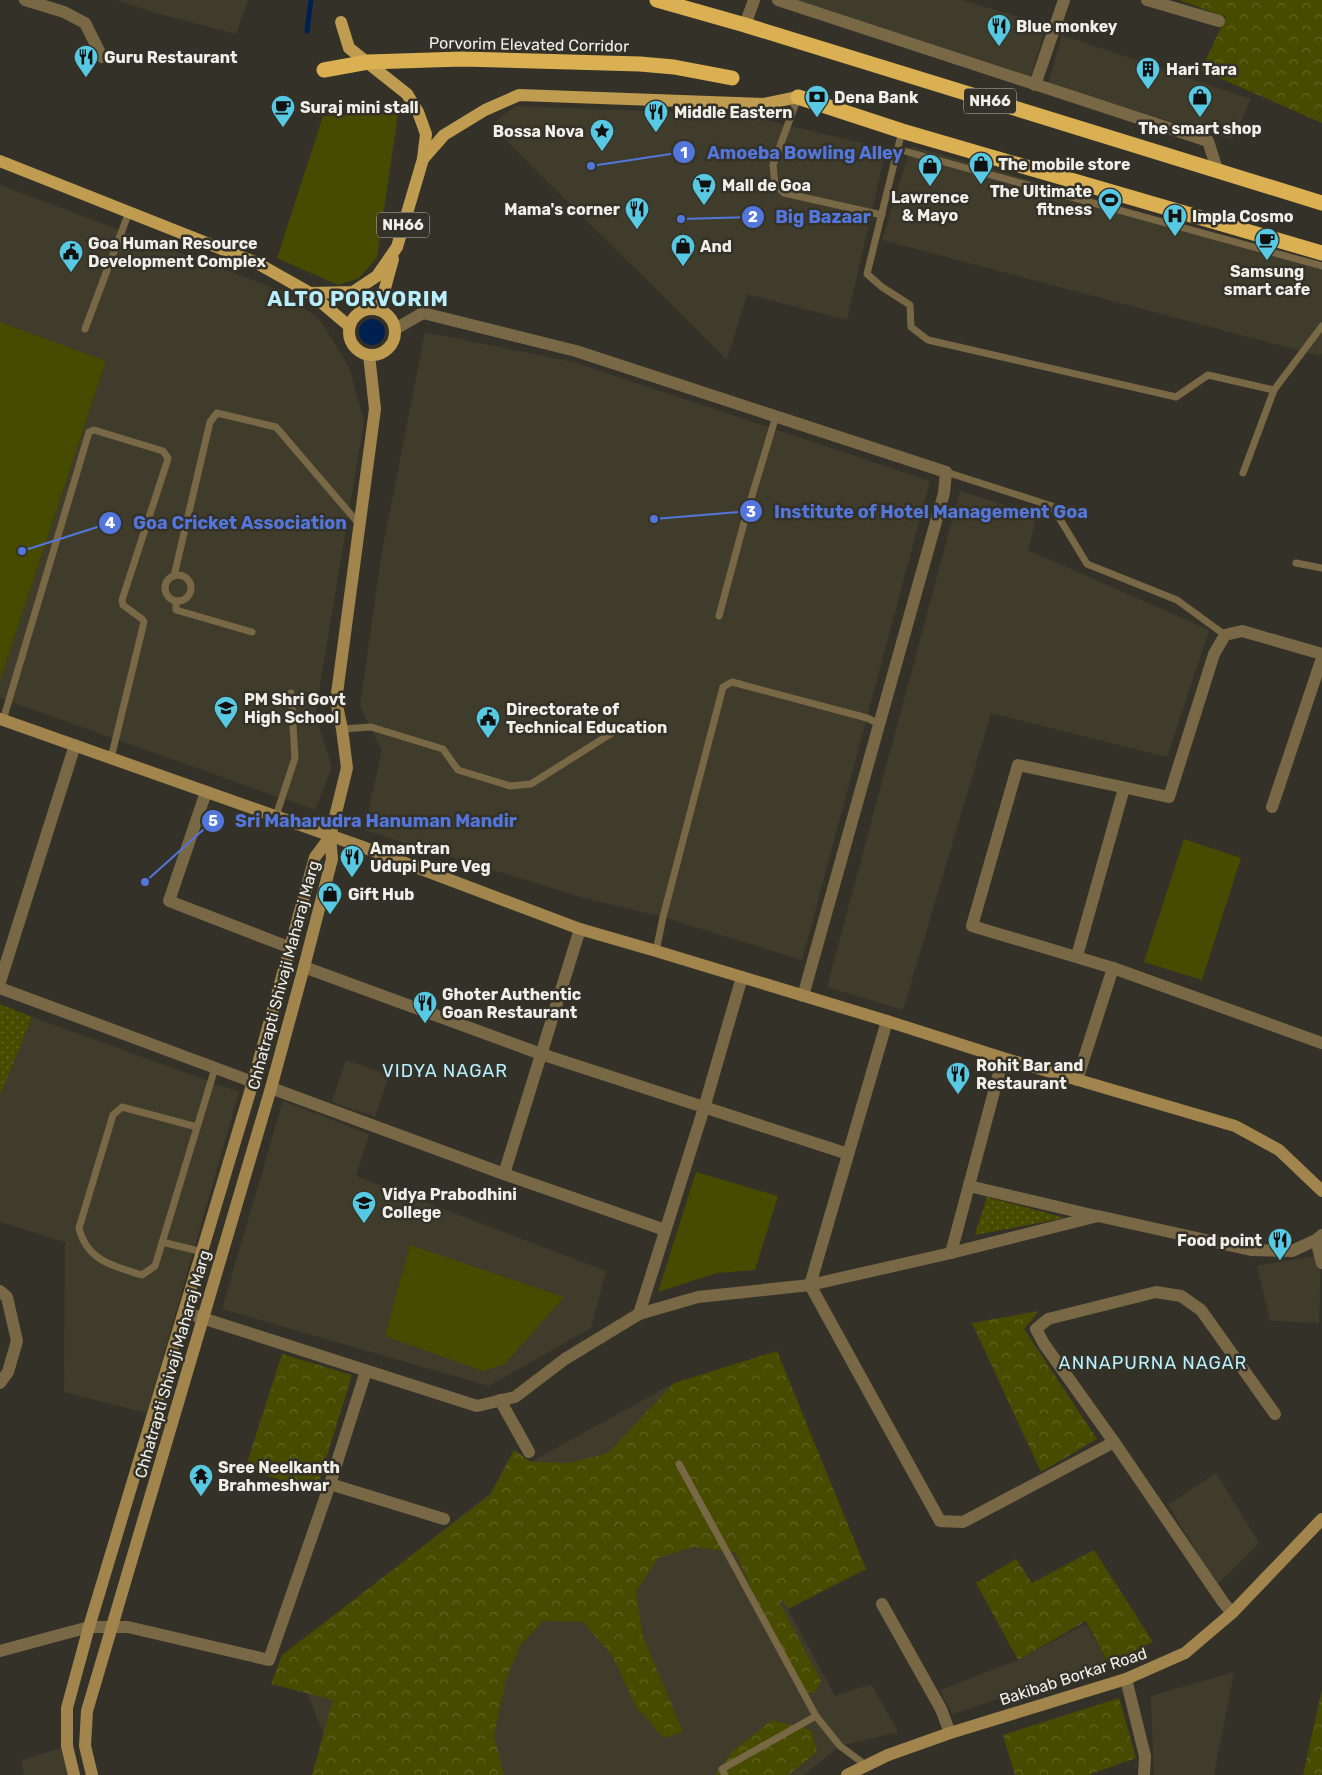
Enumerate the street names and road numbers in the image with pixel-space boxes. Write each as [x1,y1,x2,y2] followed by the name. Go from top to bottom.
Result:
[429,33,629,56] street label: Porvorim Elevated Corridor
[964,88,1016,114] road number: NH66
[377,212,429,238] road number: NH66
[244,858,323,1092] street label: Chhatrapti Shivaji Maharaj Marg
[131,1248,214,1480] street label: Chhatrapti Shivaji Maharaj Marg
[997,1644,1149,1709] street label: Bakibab Borkar Road

